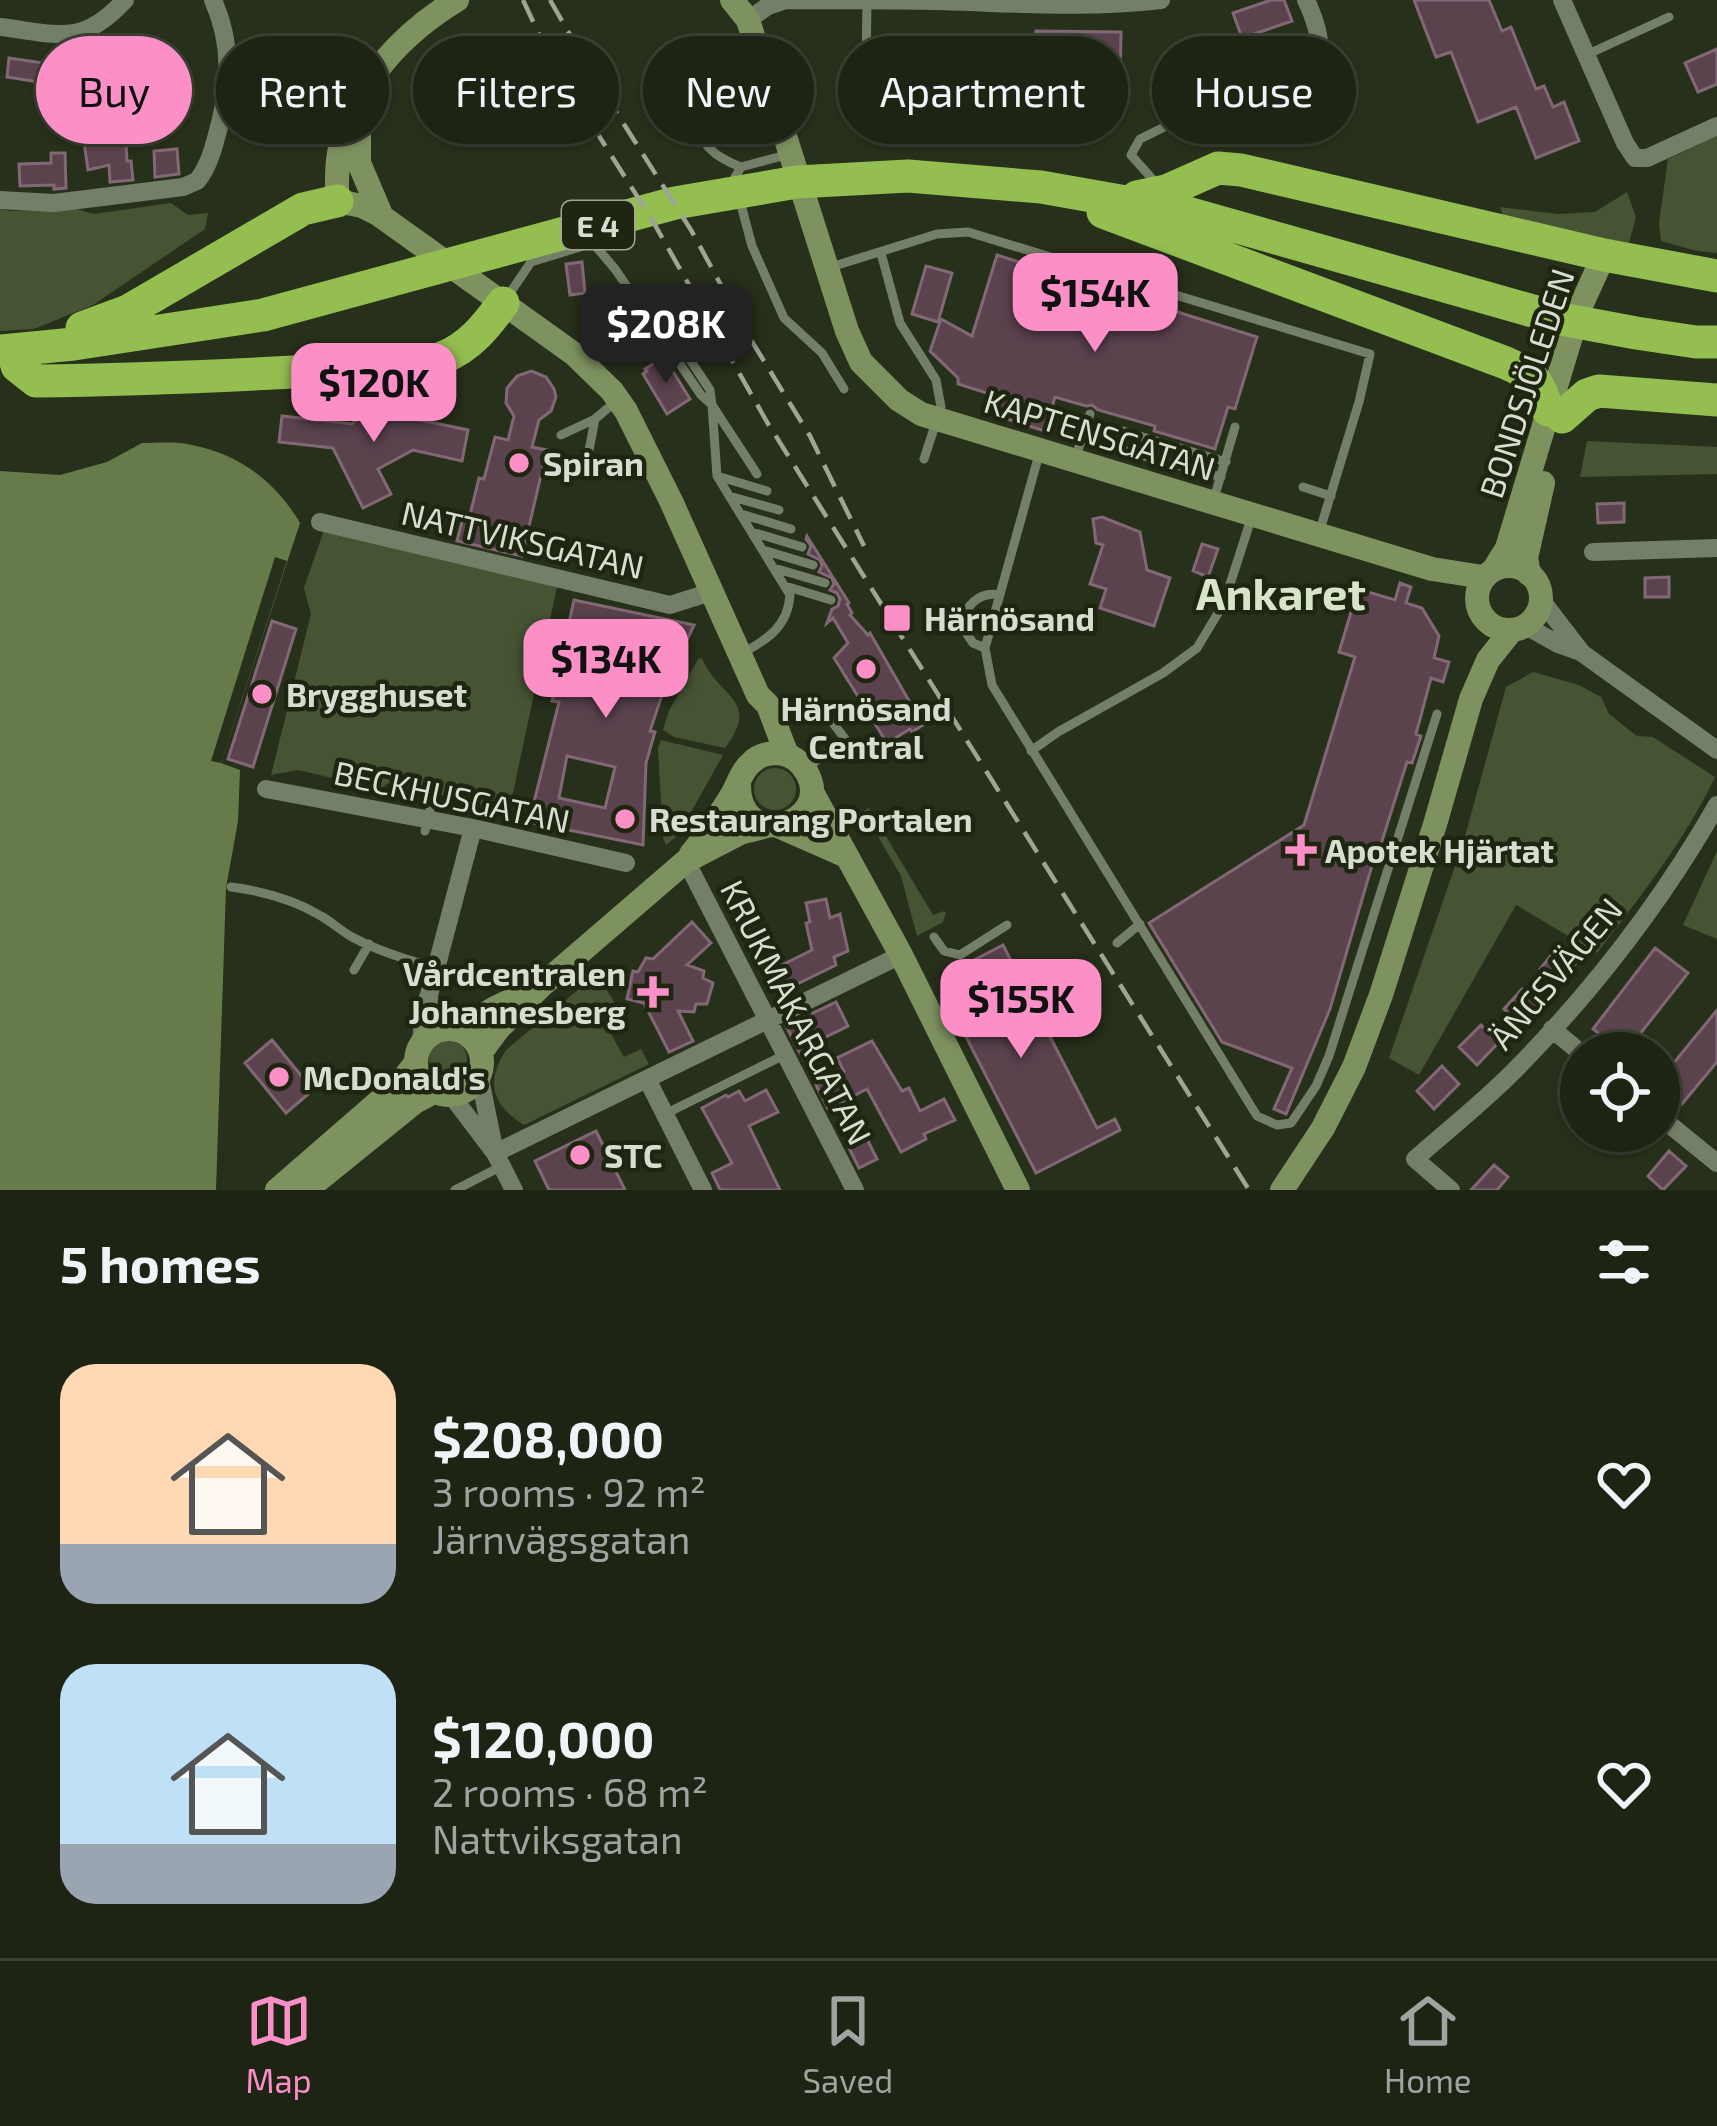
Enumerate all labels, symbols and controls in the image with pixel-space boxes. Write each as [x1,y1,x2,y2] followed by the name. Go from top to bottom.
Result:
[36,36,192,144] chip: Buy
[216,36,389,144] chip: Rent
[413,36,619,144] chip: Filters
[643,36,814,144] chip: New
[838,36,1128,144] chip: Apartment
[1152,36,1356,144] chip: House
[562,201,634,249] road number: E 4
[1011,253,1179,355] pin: $154K
[1470,263,1582,503] street label: BONDSJÖLEDEN
[1040,268,1150,315] text: $154K
[582,284,750,386] pin: $208K
[607,299,725,346] text: $208K
[290,343,458,445] pin: $120K
[318,358,430,405] text: $120K
[980,380,1220,488] street label: KAPTENSGATAN
[543,443,644,483] place label: Spiran
[506,450,532,476] marker: Spiran
[398,492,648,586] street label: NATTVIKSGATAN
[1196,565,1366,619] district label: Ankaret
[924,598,1095,638] place label: Härnösand
[881,602,913,634] marker: Härnösand
[522,619,690,721] pin: $134K
[550,634,662,681] text: $134K
[853,656,879,682] marker: Härnösand Central
[286,674,467,714] place label: Brygghuset
[249,681,275,707] marker: Brygghuset
[781,688,951,766] place label: Härnösand Central
[331,751,573,841] street label: BECKHUSGATAN
[649,799,973,839] place label: Restaurang Portalen
[612,806,638,832] marker: Restaurang Portalen
[1325,830,1554,870] place label: Apotek Hjärtat
[1288,837,1314,863] marker: Apotek Hjärtat
[713,873,881,1151] street label: KRUKMAKARGATAN
[1480,889,1630,1057] street label: ÄNGSVÄGEN
[403,953,626,1031] place label: Vårdcentralen Johannesberg
[937,959,1105,1061] pin: $155K
[967,974,1075,1021] text: $155K
[637,976,669,1008] marker: Vårdcentralen Johannesberg
[1560,1032,1680,1152] map controls
[1560,1032,1680,1152] button: locate
[303,1057,486,1097] place label: McDonald's
[266,1064,292,1090] marker: McDonald's
[604,1135,662,1175] place label: STC
[567,1142,593,1168] marker: STC
[1591,1229,1657,1295] icon: filters
[60,1232,261,1293] text: 5 homes
[432,1407,664,1468] text: $208,000
[156,1412,300,1556] icon: home
[1591,1451,1657,1517] icon: heart
[432,1468,706,1515] text: 3 rooms · 92 m²
[432,1515,690,1562] text: Järnvägsgatan
[432,1707,654,1768] text: $120,000
[156,1712,300,1856] icon: home
[1591,1751,1657,1817] icon: heart
[432,1768,708,1815] text: 2 rooms · 68 m²
[432,1815,683,1862] text: Nattviksgatan
[245,1988,312,2100] tab: Map
[803,1988,893,2100] tab: Saved
[1384,1988,1472,2100] tab: Home

